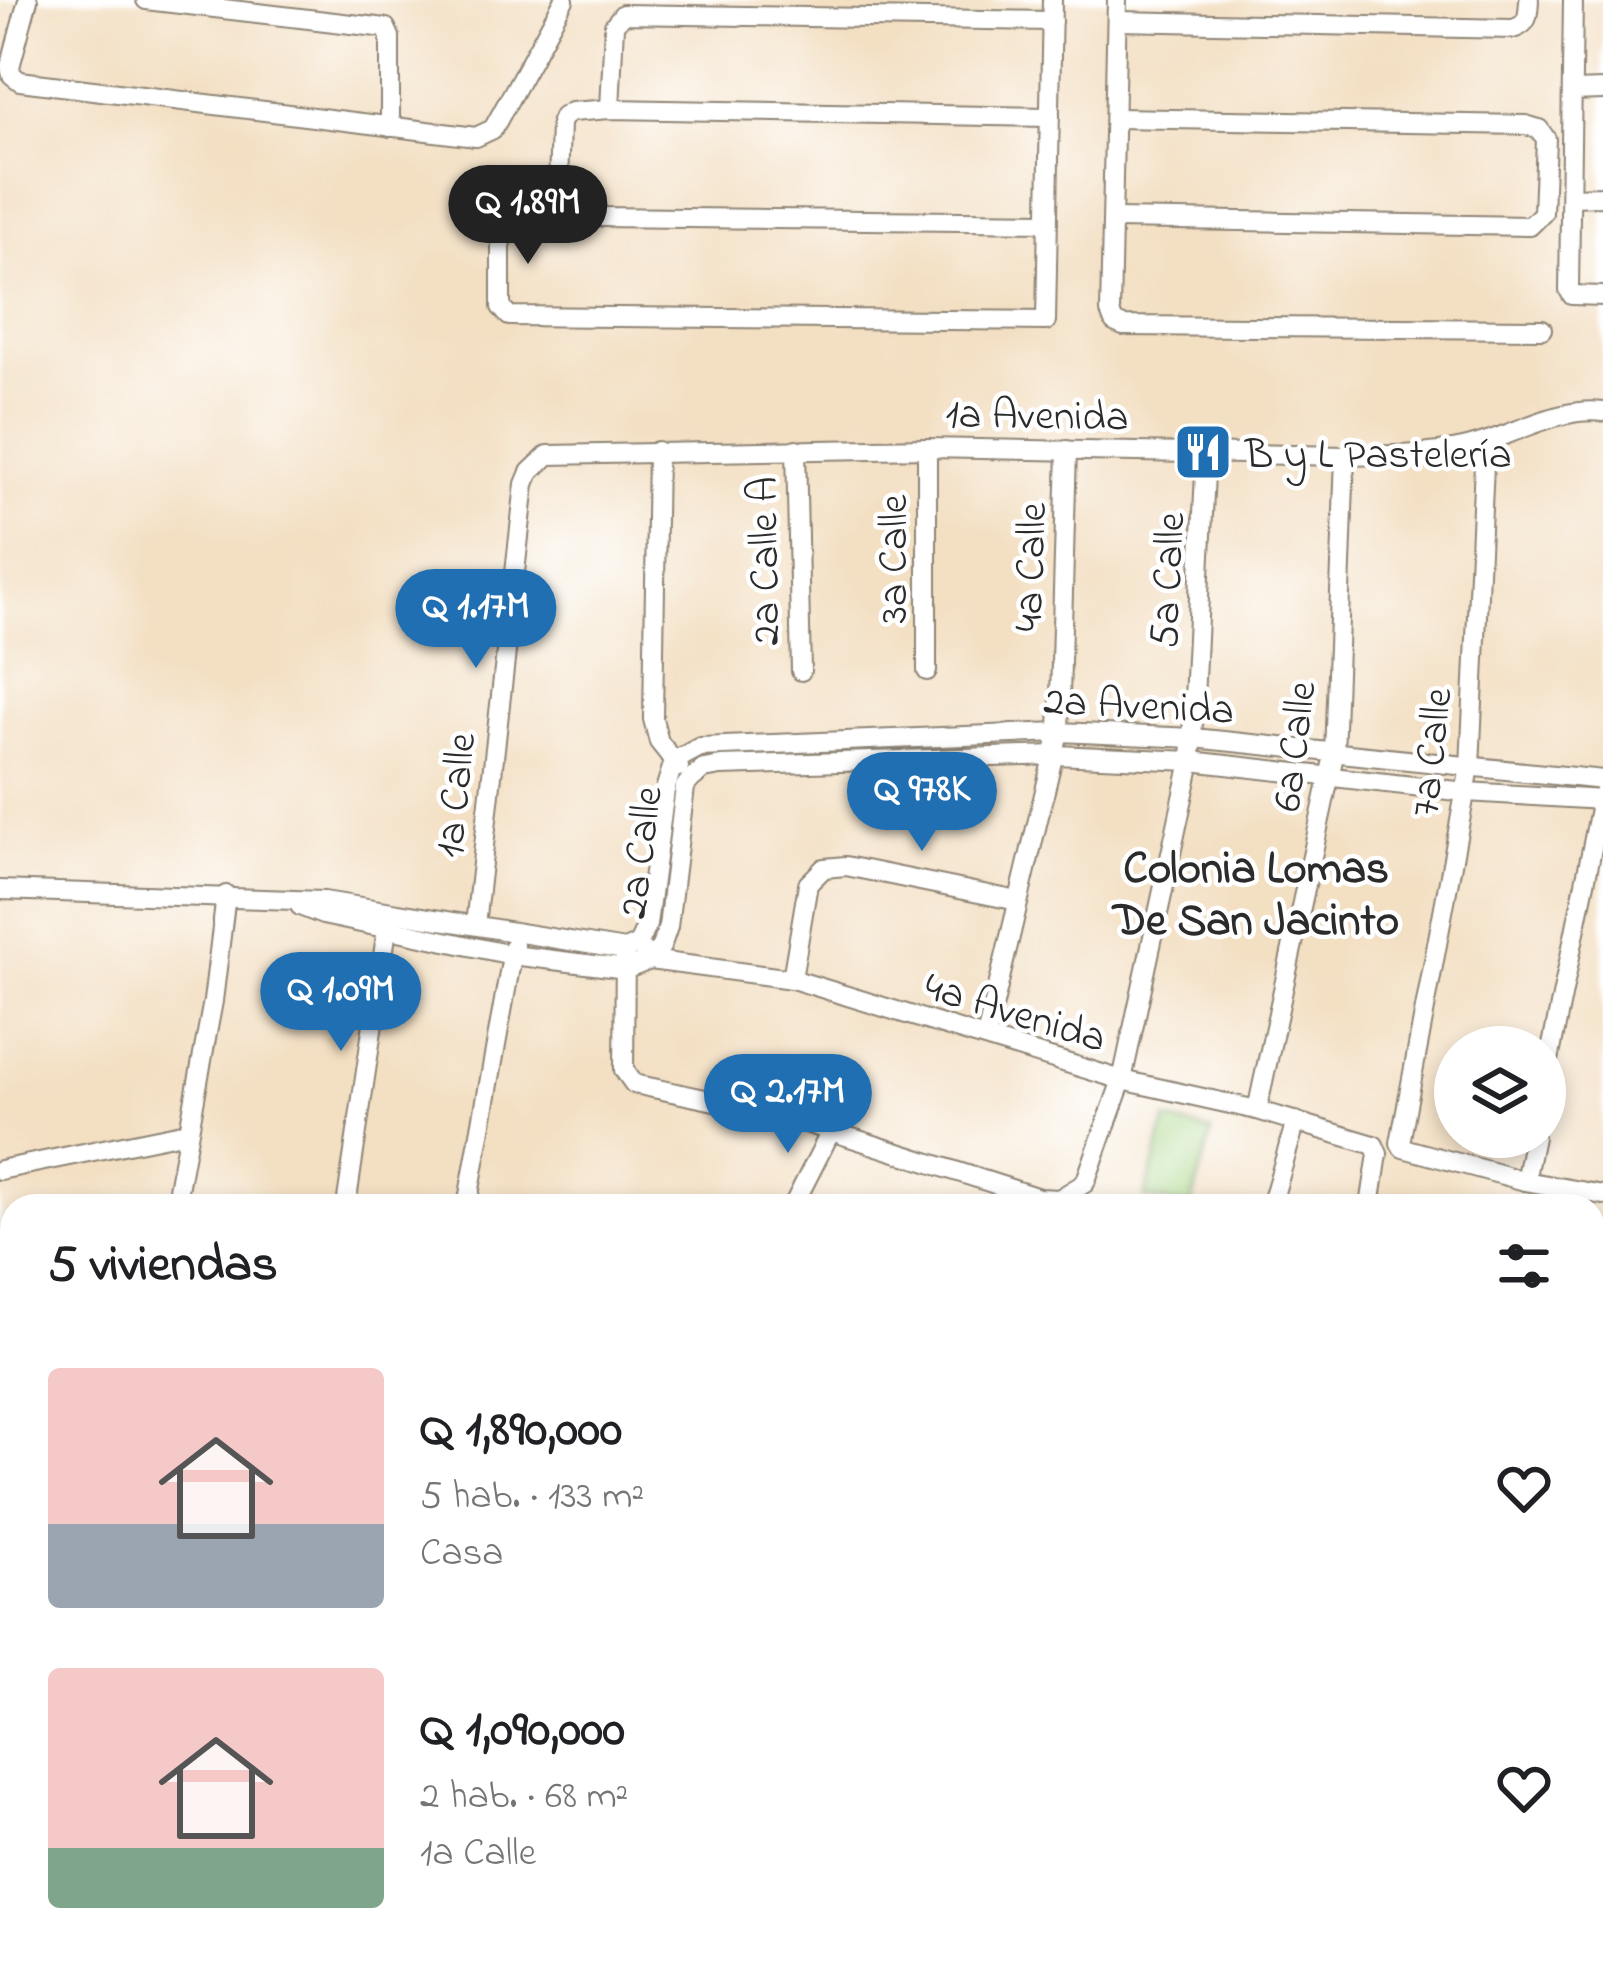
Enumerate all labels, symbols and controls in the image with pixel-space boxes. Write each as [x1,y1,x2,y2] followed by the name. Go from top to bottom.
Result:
[417,165,639,267] pin: Q 1.89M
[475,175,581,232] text: Q 1.89M
[945,385,1129,450] street label: 1a Avenida
[1172,421,1234,483] restaurant icon: B y L Pastelería
[1244,426,1512,487] place label: B y L Pastelería
[735,476,798,646] street label: 2a Calle A
[865,494,926,624] street label: 3a Calle
[1000,501,1065,633] street label: 4a Calle
[1135,511,1204,650] street label: 5a Calle
[365,569,587,671] pin: Q 1.17M
[422,579,530,636] text: Q 1.17M
[1042,672,1236,743] street label: 2a Avenida
[1258,678,1335,815] street label: 6a Calle
[1396,685,1471,820] street label: 7a Calle
[421,730,494,861] street label: 1a Calle
[824,752,1020,854] pin: Q 978K
[874,762,970,819] text: Q 978K
[604,783,681,922] street label: 2a Calle
[1111,838,1399,956] district label: Colonia Lomas De San Jacinto
[230,952,452,1054] pin: Q 1.09M
[916,958,1113,1071] street label: 4a Avenida
[287,962,395,1019] text: Q 1.09M
[1434,1026,1566,1158] map controls
[1434,1026,1566,1158] button: layers
[677,1054,899,1156] pin: Q 2.17M
[731,1064,845,1121] text: Q 2.17M
[48,1229,278,1304] text: 5 viviendas
[1491,1233,1557,1299] icon: filters
[420,1394,622,1469] text: Q 1,890,000
[144,1416,288,1560] icon: home
[1491,1455,1557,1521] icon: heart
[420,1469,644,1526] text: 5 hab. · 133 m²
[420,1526,503,1583] text: Casa
[420,1694,625,1769] text: Q 1,090,000
[144,1716,288,1860] icon: home
[1491,1755,1557,1821] icon: heart
[420,1769,628,1826] text: 2 hab. · 68 m²
[420,1826,536,1883] text: 1a Calle

